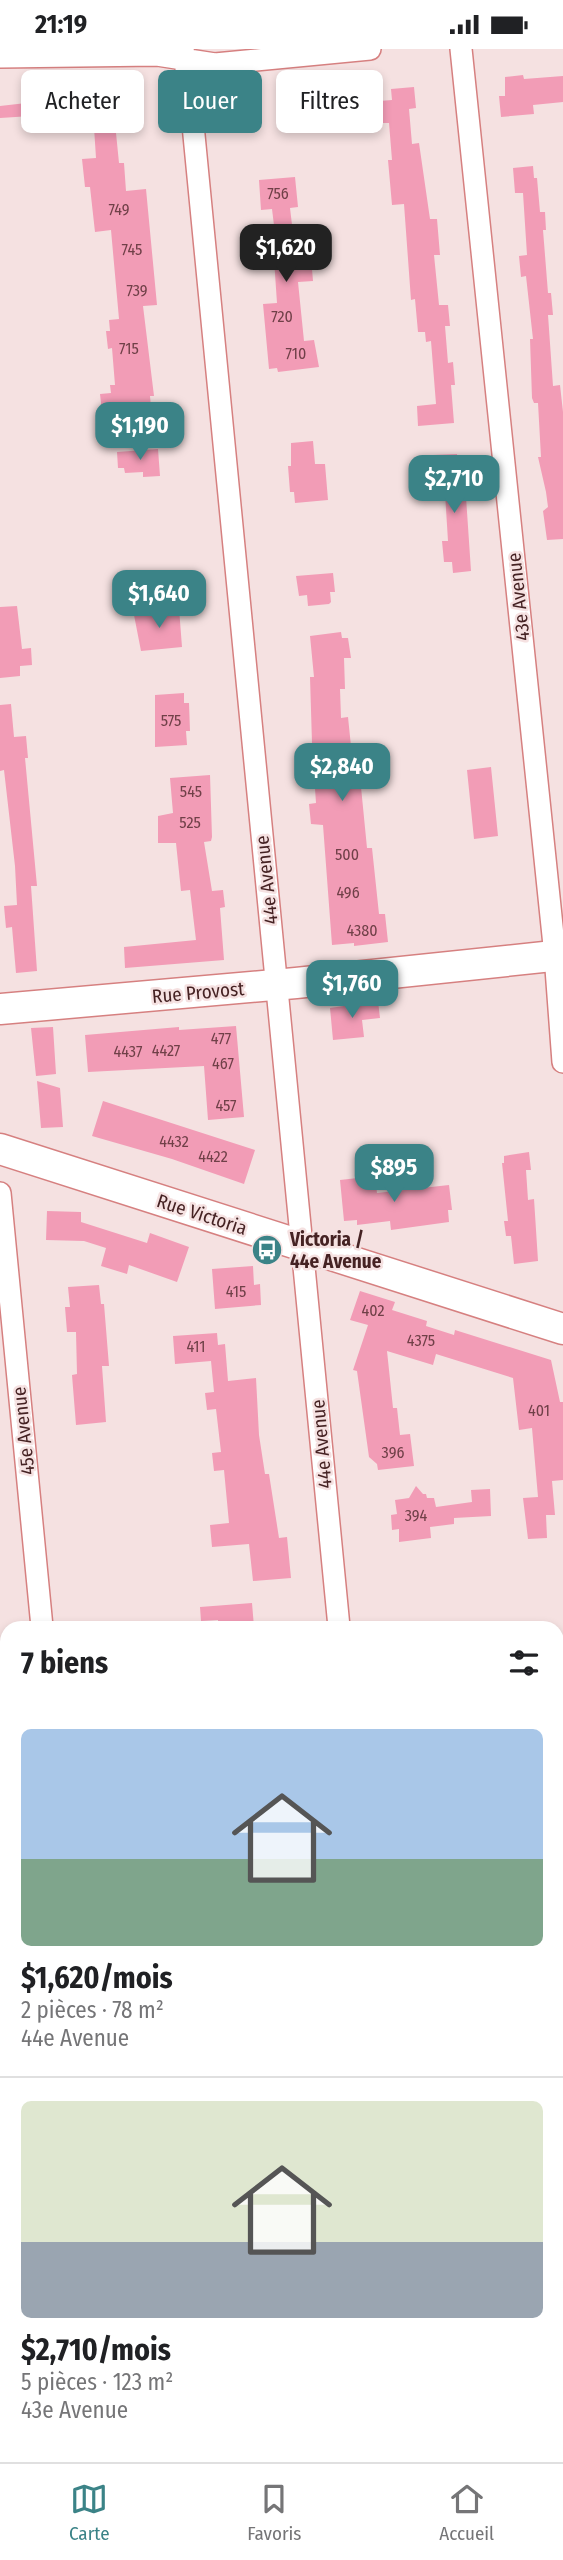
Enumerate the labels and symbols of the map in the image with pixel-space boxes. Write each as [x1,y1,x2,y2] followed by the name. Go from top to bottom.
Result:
[267,184,289,203] house number: 756
[108,200,130,219] house number: 749
[229,225,343,284] pin: $1,620
[122,240,142,259] house number: 745
[126,281,148,300] house number: 739
[271,307,293,326] house number: 720
[119,339,139,358] house number: 715
[286,344,306,363] house number: 710
[83,403,197,462] pin: $1,190
[397,455,511,515] pin: $2,710
[502,552,535,642] street label: 43e Avenue
[102,571,216,630] pin: $1,640
[161,711,181,730] house number: 575
[285,743,399,803] pin: $2,840
[180,782,202,801] house number: 545
[179,813,201,832] house number: 525
[250,834,283,926] street label: 44e Avenue
[335,845,359,864] house number: 500
[336,883,360,902] house number: 496
[346,921,378,940] house number: 4380
[295,961,409,1020] pin: $1,760
[151,977,246,1008] street label: Rue Provost
[211,1029,232,1048] house number: 477
[152,1041,181,1060] house number: 4427
[114,1042,143,1061] house number: 4437
[212,1054,234,1073] house number: 467
[215,1096,237,1115] house number: 457
[159,1132,189,1151] house number: 4432
[353,1145,435,1204] pin: $895
[198,1147,228,1166] house number: 4422
[154,1189,250,1240] street label: Rue Victoria
[289,1228,382,1273] place label: Victoria / 44e Avenue
[250,1233,284,1267] bus stop icon: Victoria / 44e Avenue
[226,1282,246,1301] house number: 415
[362,1301,384,1320] house number: 402
[407,1331,435,1350] house number: 4375
[186,1337,206,1356] house number: 411
[7,1386,40,1476] street label: 45e Avenue
[306,1398,337,1489] street label: 44e Avenue
[528,1401,550,1420] house number: 401
[382,1443,404,1462] house number: 396
[405,1506,427,1525] house number: 394

